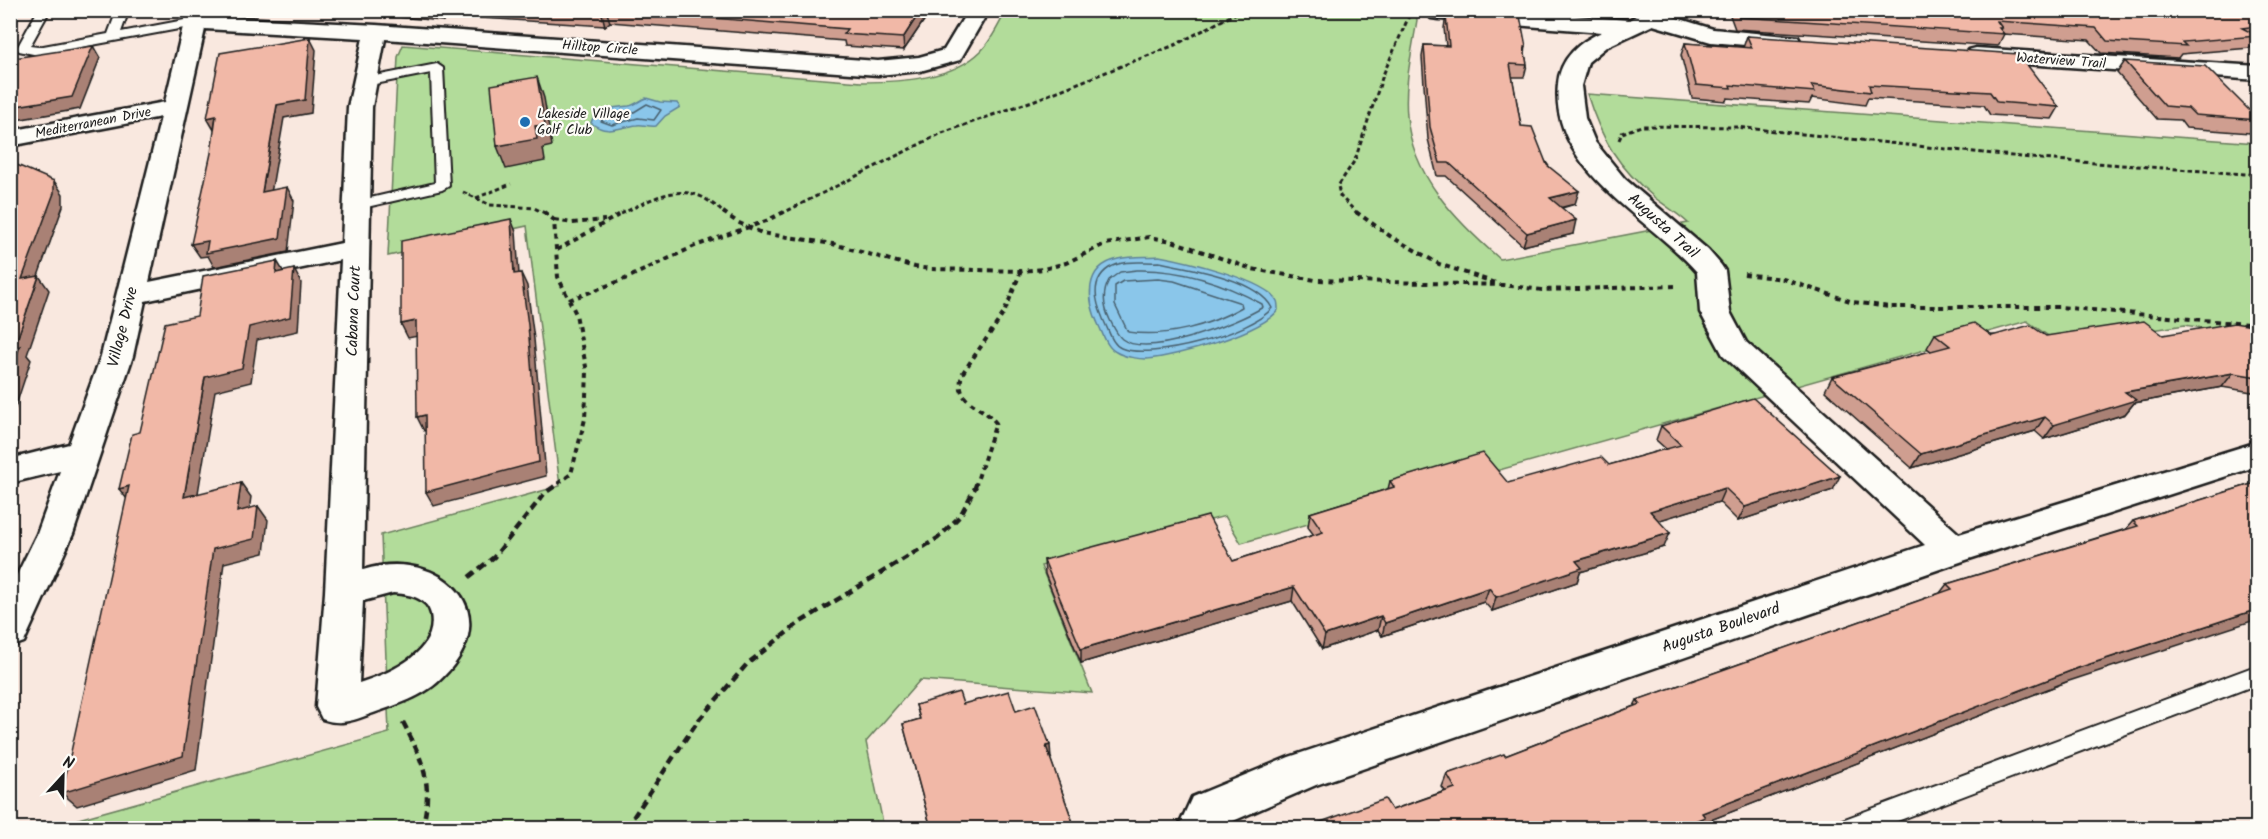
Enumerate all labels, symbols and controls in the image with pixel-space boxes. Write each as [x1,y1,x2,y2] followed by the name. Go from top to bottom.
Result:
[561,34,639,62] street label: Hilltop Circle
[2015,47,2107,75] street label: Waterview Trail
[33,101,154,145] street label: Mediterranean Drive
[537,103,630,141] place label: Lakeside Village Golf Club
[518,115,532,129] marker: Lakeside Village Golf Club
[1622,187,1704,265] street label: Augusta Trail
[340,264,368,357] street label: Cabana Court
[101,284,145,370] street label: Village Drive
[1659,596,1784,660] street label: Augusta Boulevard
[33,746,93,806] north arrow
[59,750,77,777] text: N

